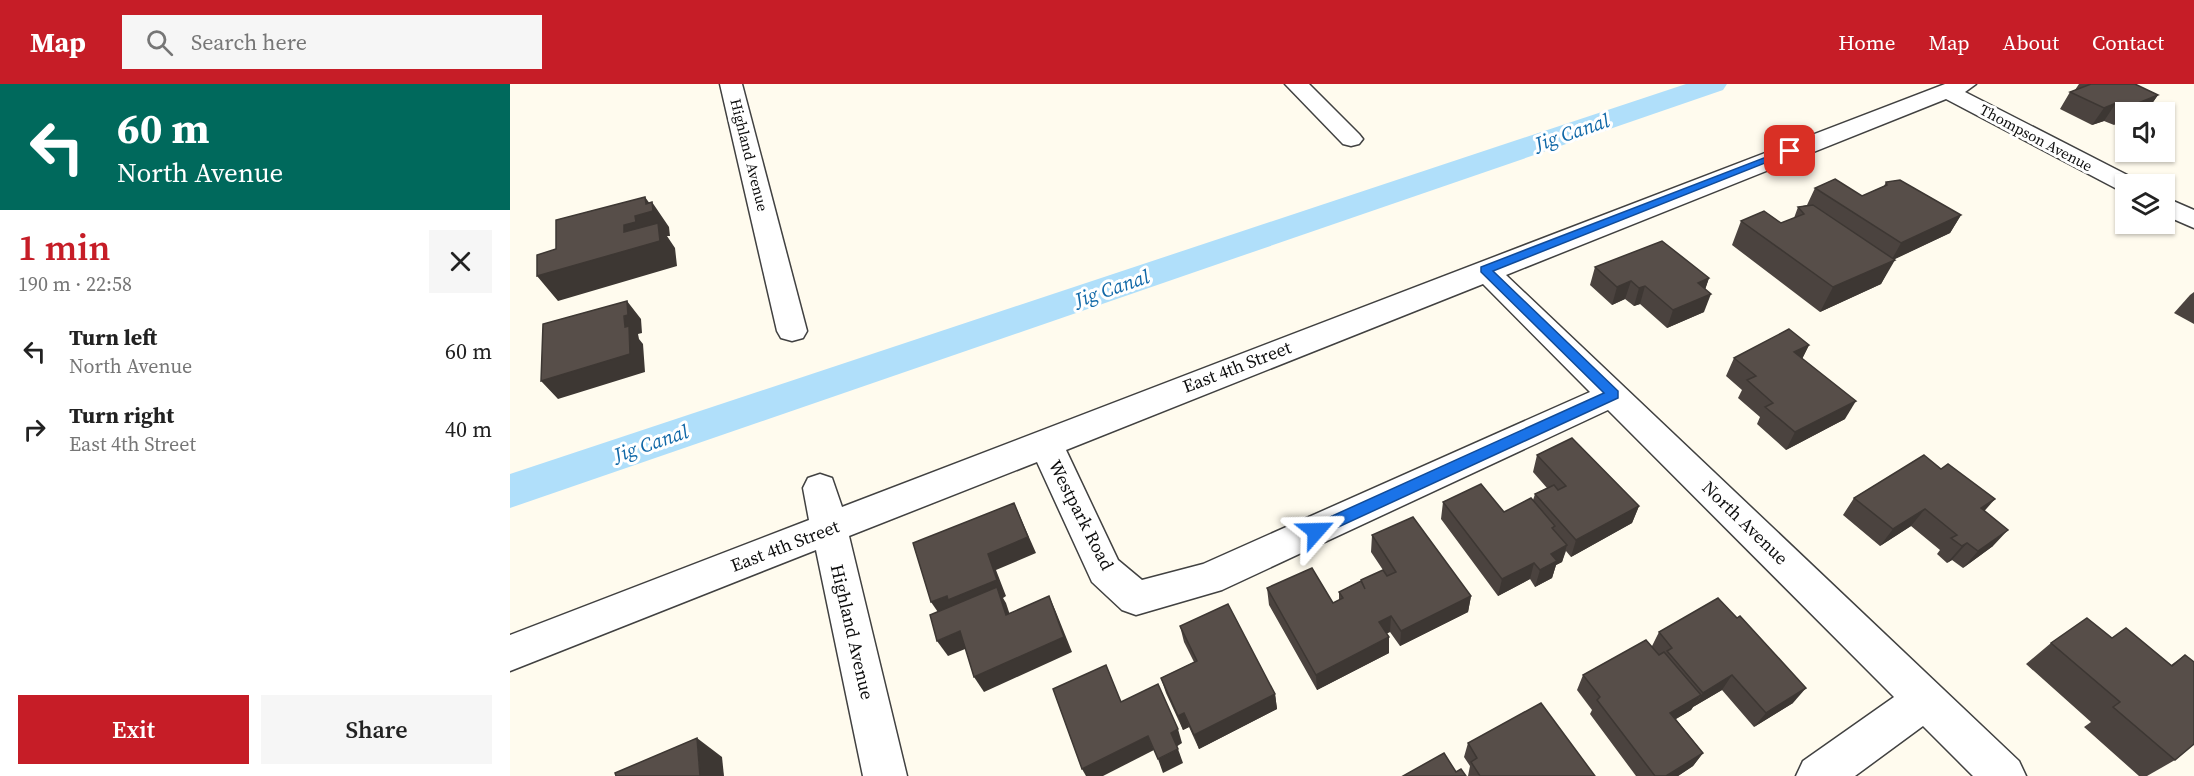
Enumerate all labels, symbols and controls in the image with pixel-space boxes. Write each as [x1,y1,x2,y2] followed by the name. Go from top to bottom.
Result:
[122,15,542,69] search box
[30,23,86,61] text: Map
[143,26,176,59] icon: search
[191,27,307,57] text: Search here
[1838,28,1896,57] text: Home
[1929,28,1970,57] text: Map
[2003,28,2059,57] text: About
[2092,28,2164,57] text: Contact
[725,96,774,214] street label: Highland Avenue
[117,99,210,157] text: 60 m
[1976,99,2097,176] street label: Thompson Avenue
[2115,102,2175,234] map controls
[2115,102,2175,162] button: sound
[1528,106,1613,159] water label: Jig Canal
[18,108,96,186] icon: left
[1764,125,1815,176] pin
[1773,134,1806,167] icon: arrive
[117,154,283,191] text: North Avenue
[2115,174,2175,234] button: layers
[18,223,110,272] text: 1 min
[429,230,492,293] button: close
[1068,262,1153,315] water label: Jig Canal
[18,270,132,298] text: 190 m · 22:58
[69,322,157,352] text: Turn left
[1179,334,1295,399] street label: East 4th Street
[18,335,51,368] icon: left
[445,336,492,366] text: 60 m
[69,352,192,380] text: North Avenue
[69,400,174,430] text: Turn right
[18,413,51,446] icon: right
[445,414,492,444] text: 40 m
[607,417,692,470] water label: Jig Canal
[69,430,196,458] text: East 4th Street
[1043,455,1120,574] street label: Westpark Road
[1697,475,1794,570] street label: North Avenue
[1284,499,1348,563] position arrow
[727,513,843,578] street label: East 4th Street
[825,562,880,702] street label: Highland Avenue
[18,695,249,764] button: Exit
[261,695,492,764] button: Share

